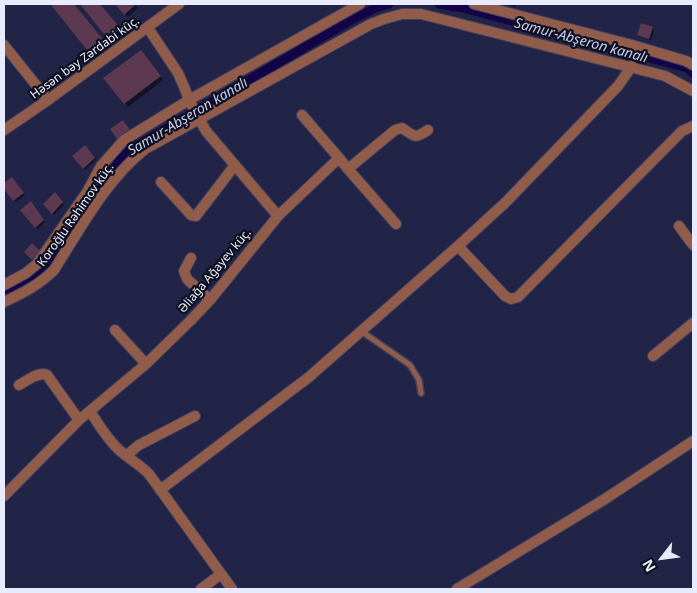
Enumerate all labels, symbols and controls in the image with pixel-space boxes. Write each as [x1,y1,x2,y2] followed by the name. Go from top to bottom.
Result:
[28,14,142,102] street label: Həsən bəy Zərdabi küç.
[512,15,650,67] water label: Samur-Abşeron kanalı
[125,74,251,160] water label: Samur-Abşeron kanalı
[35,161,117,269] street label: Koroğlu Rəhimov küç.
[176,226,254,316] street label: Əliağa Ağayev küç.
[637,533,687,583] north arrow
[638,556,660,575] text: N

